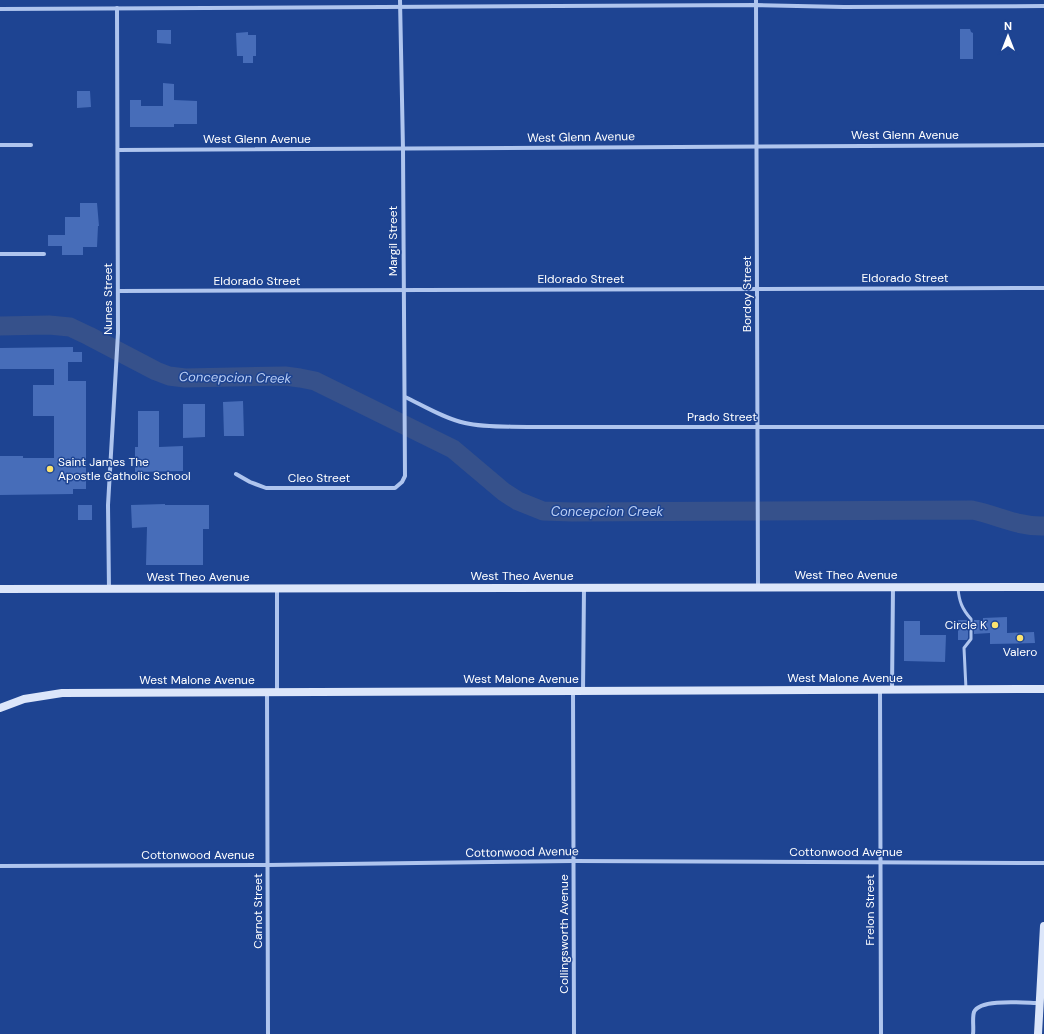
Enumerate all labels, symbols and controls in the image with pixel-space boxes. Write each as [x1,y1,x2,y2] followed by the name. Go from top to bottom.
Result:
[988,16,1028,56] north arrow
[1004,19,1012,33] text: N
[851,127,959,143] street label: West Glenn Avenue
[527,128,635,146] street label: West Glenn Avenue
[203,131,311,147] street label: West Glenn Avenue
[385,206,401,276] street label: Margil Street
[739,255,755,332] street label: Bordoy Street
[100,263,116,335] street label: Nunes Street
[862,270,949,286] street label: Eldorado Street
[538,271,625,287] street label: Eldorado Street
[214,273,301,289] street label: Eldorado Street
[179,368,292,387] water label: Concepcion Creek
[687,409,757,425] street label: Prado Street
[58,454,191,484] place label: Saint James The Apostle Catholic School
[45,464,55,474] marker: Saint James The Apostle Catholic School
[288,470,350,486] street label: Cleo Street
[551,503,664,520] water label: Concepcion Creek
[794,567,898,583] street label: West Theo Avenue
[470,568,574,584] street label: West Theo Avenue
[146,569,250,585] street label: West Theo Avenue
[945,617,987,633] place label: Circle K
[990,620,1000,630] marker: Circle K
[1015,633,1025,643] marker: Valero
[1003,644,1037,660] place label: Valero
[787,670,903,686] street label: West Malone Avenue
[463,671,579,687] street label: West Malone Avenue
[139,672,255,688] street label: West Malone Avenue
[465,843,579,861] street label: Cottonwood Avenue
[789,844,903,860] street label: Cottonwood Avenue
[141,847,255,863] street label: Cottonwood Avenue
[250,873,266,949] street label: Carnot Street
[556,874,572,994] street label: Collingsworth Avenue
[862,874,878,946] street label: Frelon Street

